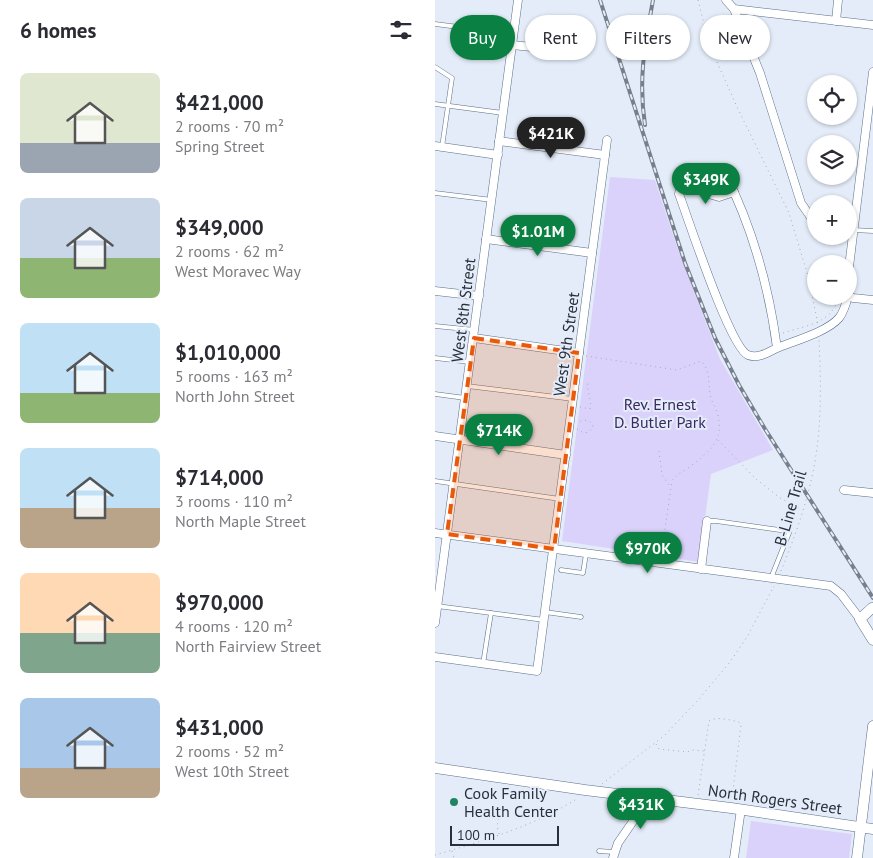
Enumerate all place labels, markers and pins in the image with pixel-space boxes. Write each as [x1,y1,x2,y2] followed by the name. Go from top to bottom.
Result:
[516,116,586,159] pin: $421K
[671,162,741,205] pin: $349K
[497,214,579,257] pin: $1.01M
[464,414,534,456] pin: $714K
[613,532,683,574] pin: $970K
[464,783,559,821] place label: Cook Family Health Center
[606,788,676,830] pin: $431K
[448,796,460,808] marker: Cook Family Health Center

